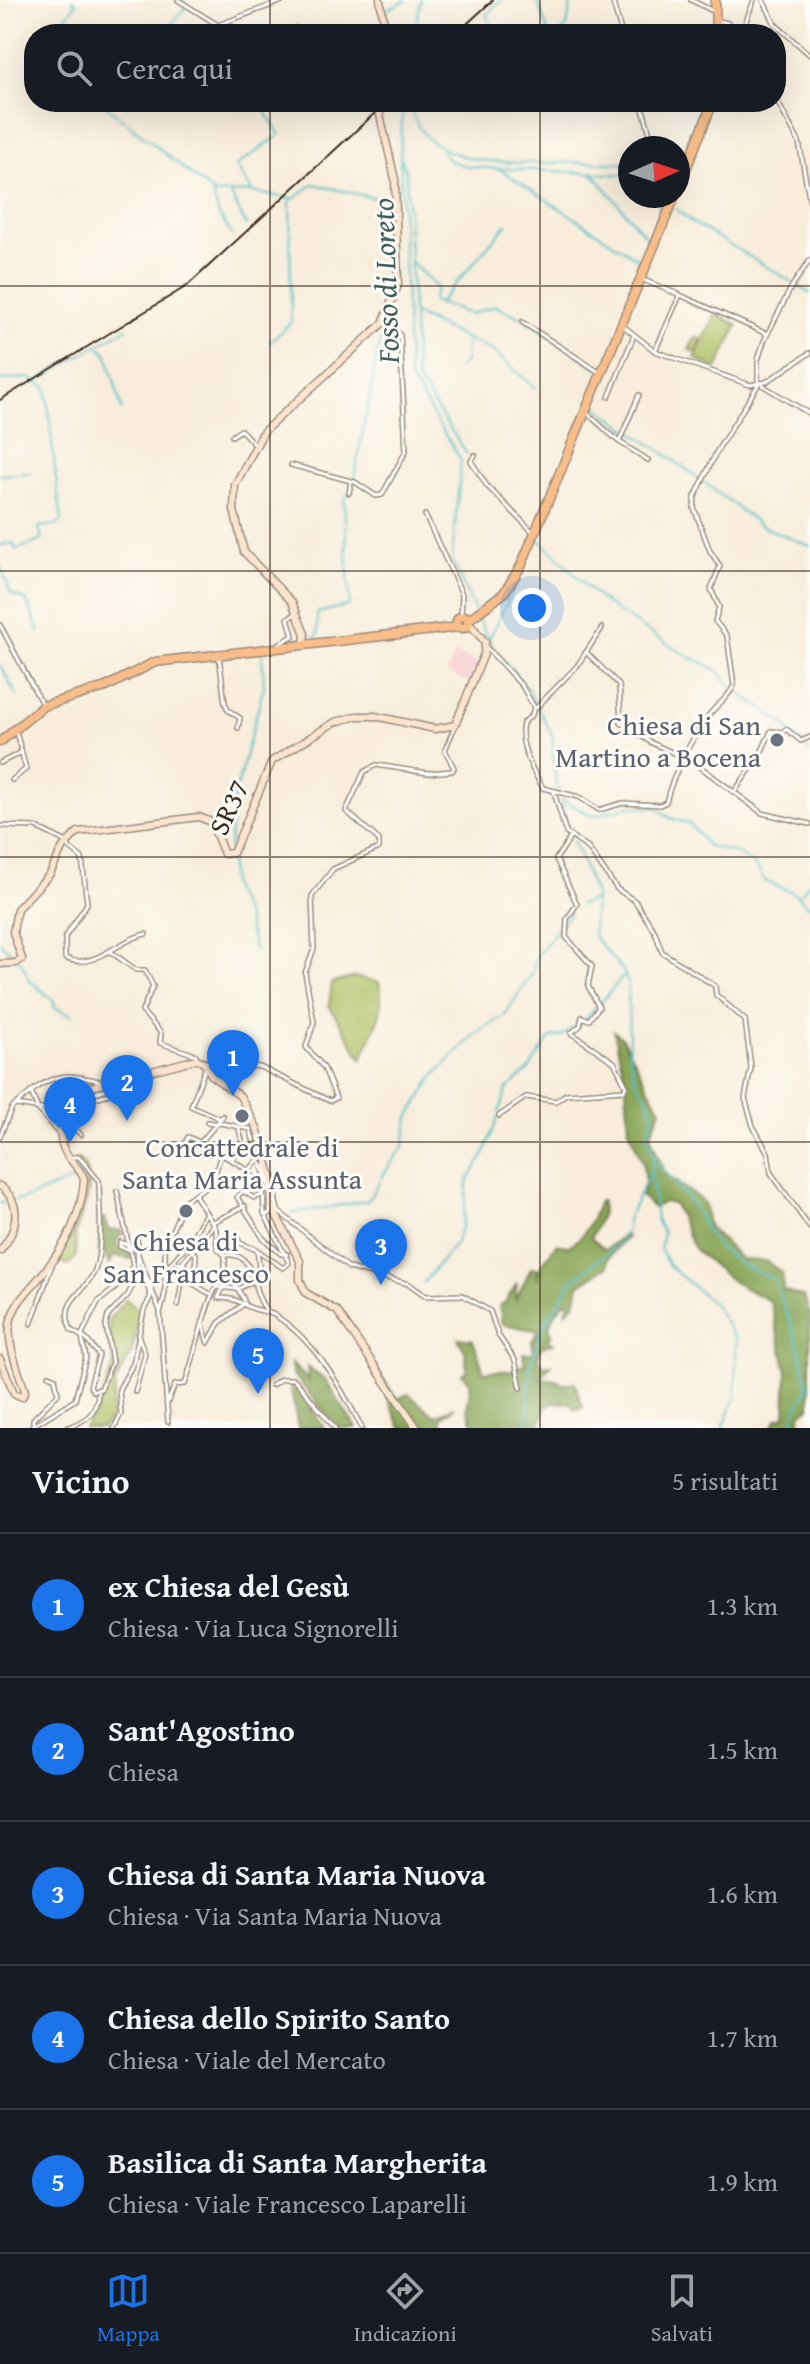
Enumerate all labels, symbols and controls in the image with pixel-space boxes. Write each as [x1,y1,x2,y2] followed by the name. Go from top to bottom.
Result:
[24,24,786,112] search box
[52,46,96,90] icon: search
[116,46,233,90] text: Cerca qui
[618,136,690,208] north arrow
[360,197,410,365] water label: Fosso di Loreto
[512,588,552,628] your location
[555,704,762,777] place label: Chiesa di San Martino a Bocena
[768,731,786,749] marker: Chiesa di San Martino a Bocena
[197,773,259,841] street label: SR37
[207,1030,259,1096] pin: 1
[101,1055,153,1121] pin: 2
[44,1077,96,1143] pin: 4
[233,1107,251,1125] marker: Concattedrale di Santa Maria Assunta
[122,1126,363,1199] place label: Concattedrale di Santa Maria Assunta
[177,1202,195,1220] marker: Chiesa di San Francesco
[355,1219,407,1285] pin: 3
[103,1220,269,1293] place label: Chiesa di San Francesco
[232,1328,284,1394] pin: 5
[32,1456,130,1505] text: Vicino
[672,1461,778,1500] text: 5 risultati
[108,1564,349,1608] text: ex Chiesa del Gesù
[51,1586,65,1625] text: 1
[706,1586,778,1625] text: 1.3 km
[108,1608,398,1647] text: Chiesa · Via Luca Signorelli
[108,1708,295,1752] text: Sant'Agostino
[51,1730,65,1769] text: 2
[706,1730,778,1769] text: 1.5 km
[108,1752,179,1791] text: Chiesa
[108,1852,486,1896] text: Chiesa di Santa Maria Nuova
[51,1874,65,1913] text: 3
[706,1874,778,1913] text: 1.6 km
[108,1896,442,1935] text: Chiesa · Via Santa Maria Nuova
[108,1996,450,2040] text: Chiesa dello Spirito Santo
[51,2018,65,2057] text: 4
[706,2018,778,2057] text: 1.7 km
[108,2040,386,2079] text: Chiesa · Viale del Mercato
[108,2140,487,2184] text: Basilica di Santa Margherita
[51,2162,65,2201] text: 5
[706,2162,778,2201] text: 1.9 km
[108,2184,467,2223] text: Chiesa · Viale Francesco Laparelli
[97,2269,160,2349] tab: Mappa
[354,2269,457,2349] tab: Indicazioni
[651,2269,713,2349] tab: Salvati

